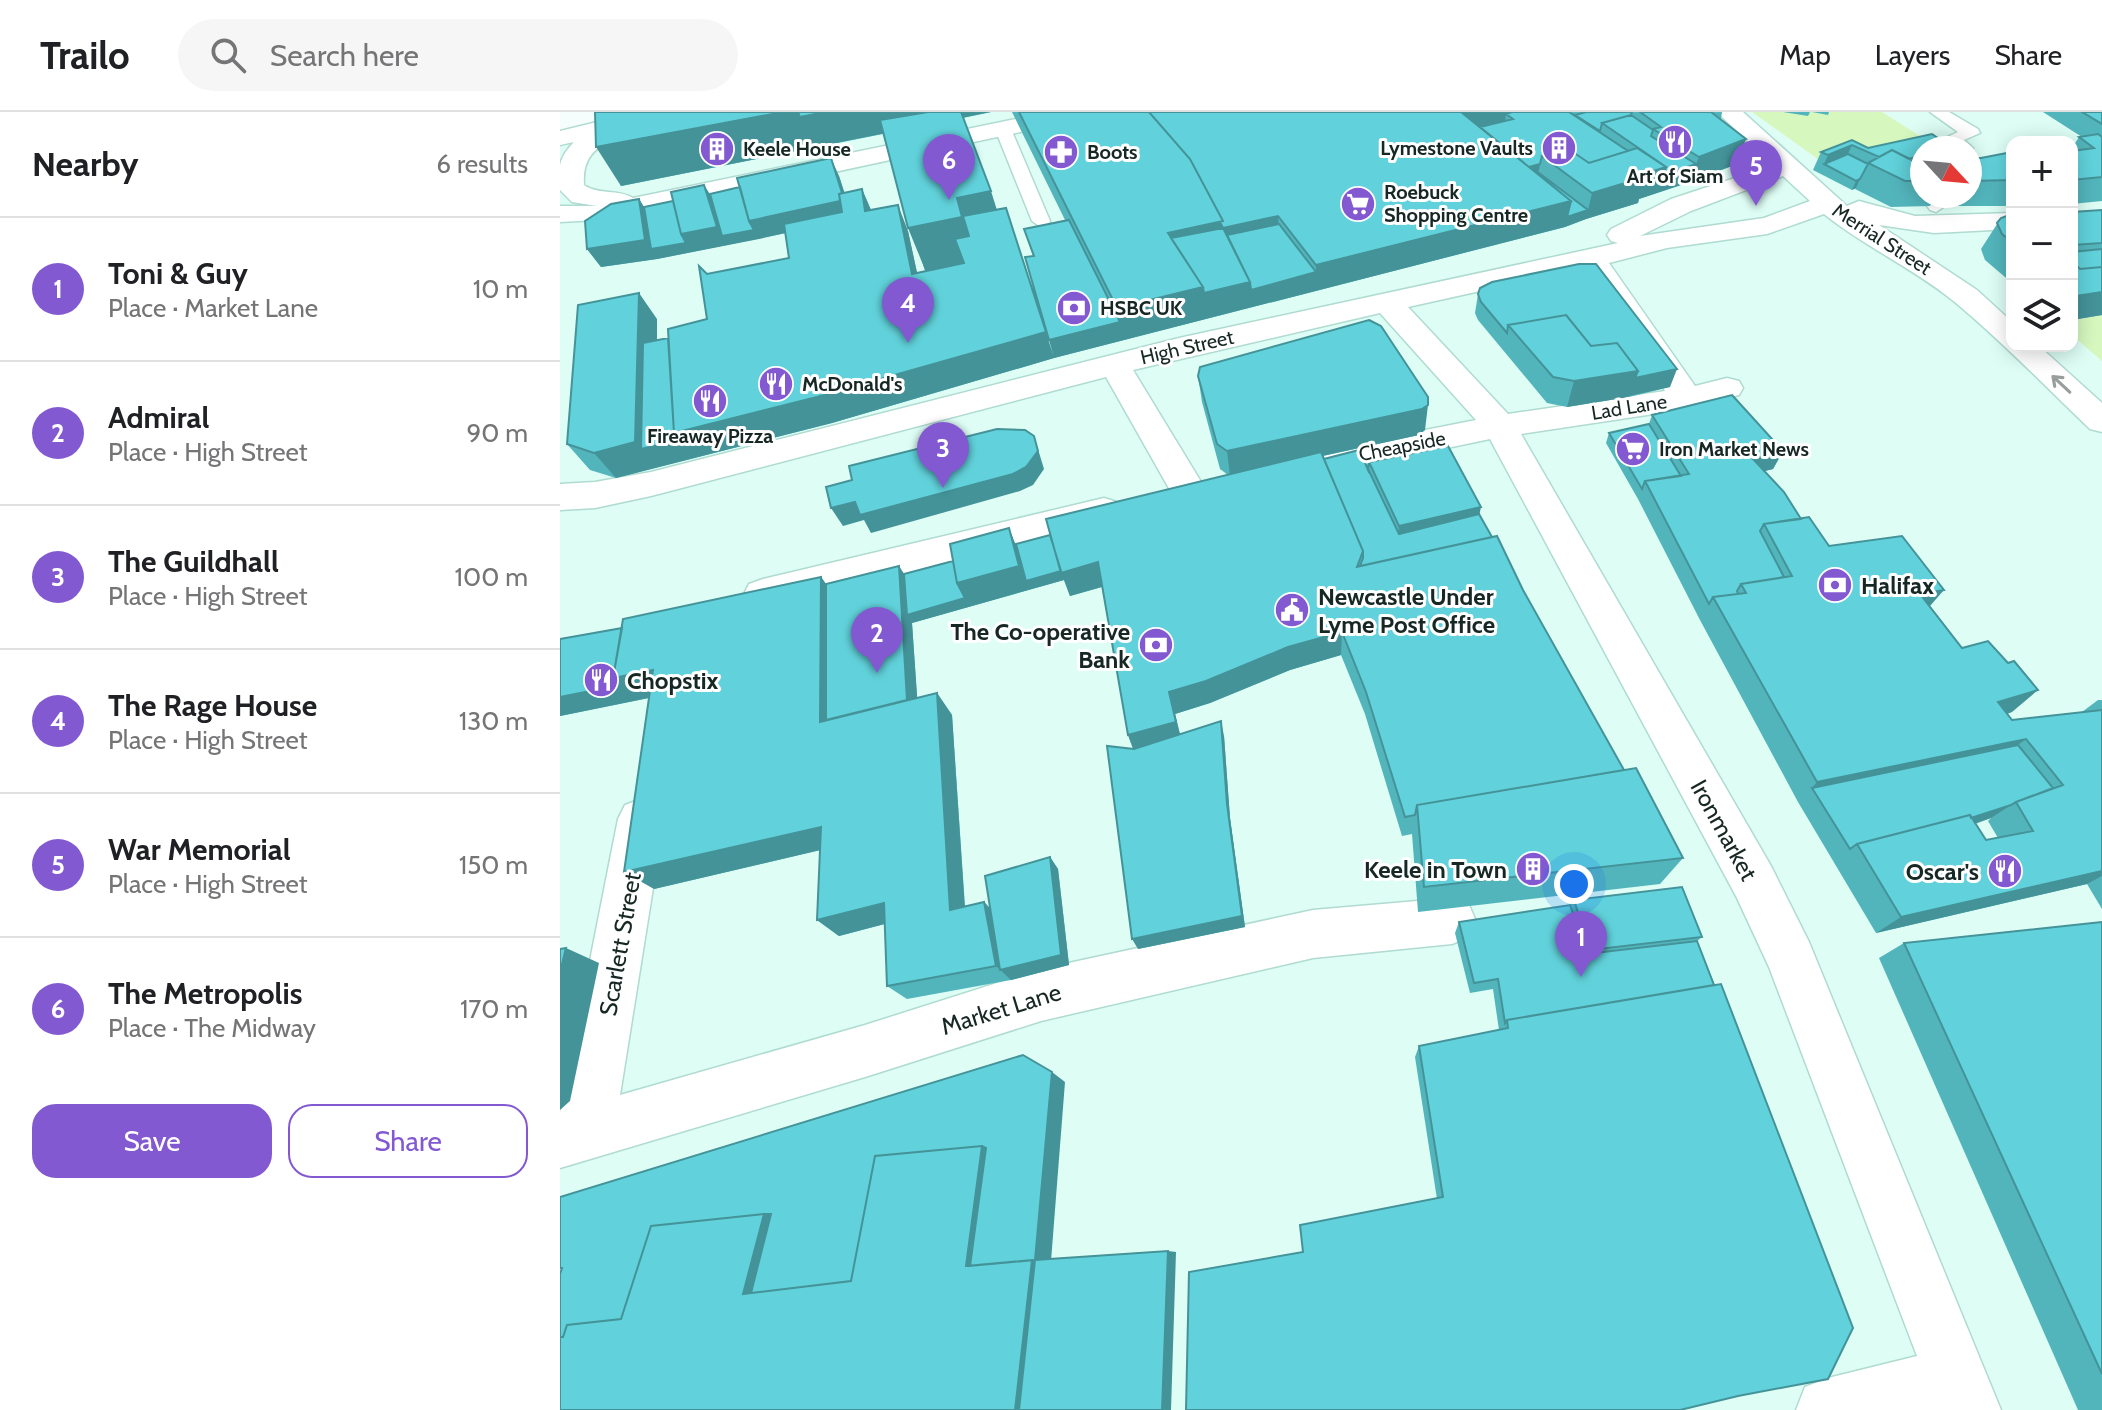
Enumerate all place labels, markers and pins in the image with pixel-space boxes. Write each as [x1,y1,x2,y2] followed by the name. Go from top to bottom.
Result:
[1656,123,1694,161] restaurant icon: Art of Siam
[1540,129,1578,167] building icon: Lymestone Vaults
[698,130,736,168] building icon: Keele House
[1042,133,1080,171] pharmacy icon: Boots
[923,134,975,200] pin: 6
[1380,136,1533,160] place label: Lymestone Vaults
[743,137,851,161] place label: Keele House
[1087,140,1138,164] place label: Boots
[1730,140,1782,206] pin: 5
[1627,164,1723,188] place label: Art of Siam
[1384,180,1528,227] place label: Roebuck Shopping Centre
[1339,185,1377,223] supermarket icon: Roebuck Shopping Centre
[882,277,934,343] pin: 4
[1055,289,1093,327] bank icon: HSBC UK
[1100,296,1183,320] place label: HSBC UK
[757,365,795,403] restaurant icon: McDonald's
[802,372,903,396] place label: McDonald's
[691,382,729,420] restaurant icon: Fireaway Pizza
[917,422,969,488] pin: 3
[647,424,773,448] place label: Fireaway Pizza
[1614,430,1652,468] supermarket icon: Iron Market News
[1659,437,1809,461] place label: Iron Market News
[1816,566,1854,604] bank icon: Halifax
[1861,571,1934,600] place label: Halifax
[1318,582,1495,639] place label: Newcastle Under Lyme Post Office
[1273,591,1311,629] public building icon: Newcastle Under Lyme Post Office
[851,607,903,673] pin: 2
[950,617,1130,674] place label: The Co-operative Bank
[1137,626,1175,664] bank icon: The Co-operative Bank
[582,661,620,699] restaurant icon: Chopstix
[627,666,718,695] place label: Chopstix
[1514,850,1552,888] building icon: Keele in Town
[1986,852,2024,890] restaurant icon: Oscar's
[1364,855,1507,884] place label: Keele in Town
[1906,857,1979,886] place label: Oscar's
[1555,911,1607,977] pin: 1

